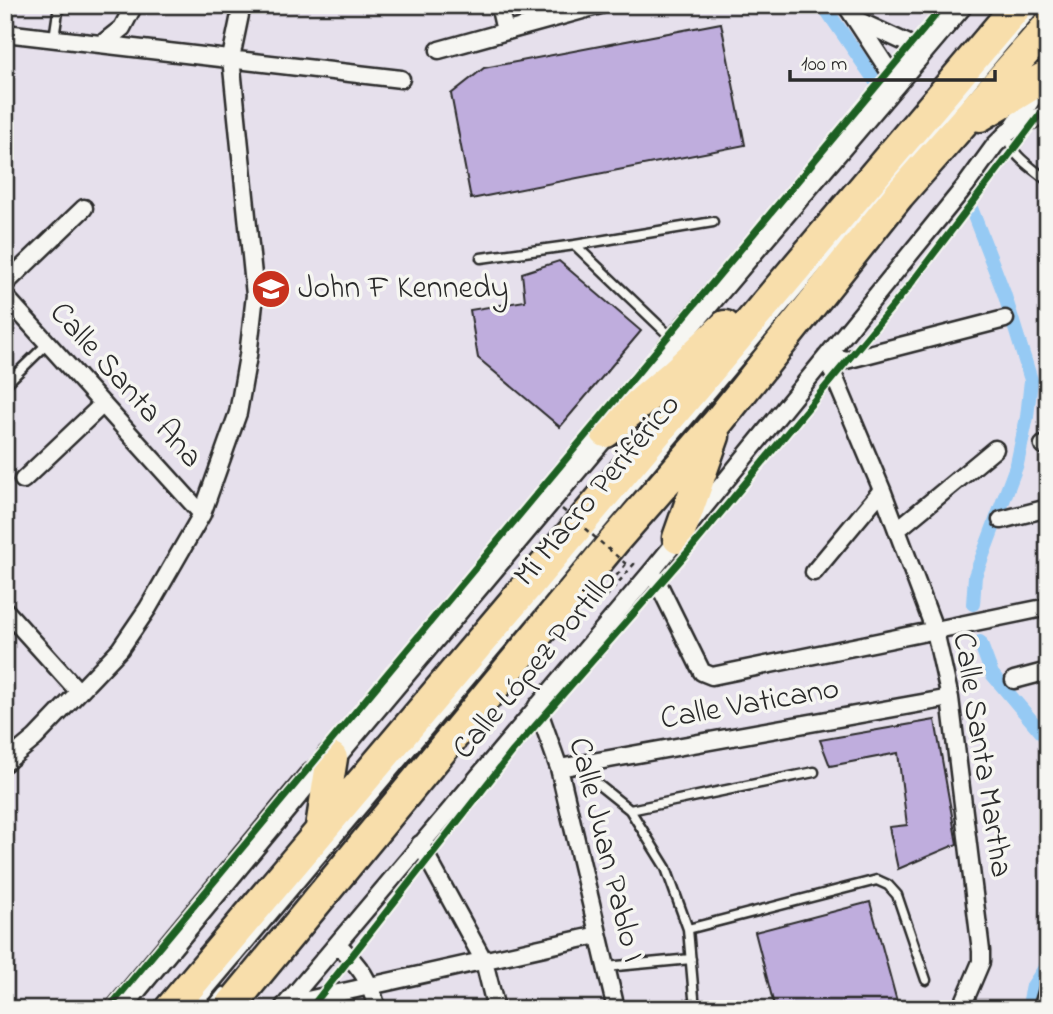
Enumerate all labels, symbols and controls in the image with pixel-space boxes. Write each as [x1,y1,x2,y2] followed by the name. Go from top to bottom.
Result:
[790,38,995,82] scale bar
[801,50,847,80] text: 100 m
[298,266,509,313] place label: John F Kennedy
[250,268,292,310] school or university icon: John F Kennedy
[37,292,213,480] street label: Calle Santa Ana
[503,384,693,598] street label: Mi Macro Periférico
[442,559,630,771] street label: Calle López Portillo
[938,629,1024,881] street label: Calle Santa Martha
[657,666,843,744] street label: Calle Vaticano
[554,733,656,967] street label: Calle Juan Pablo I

